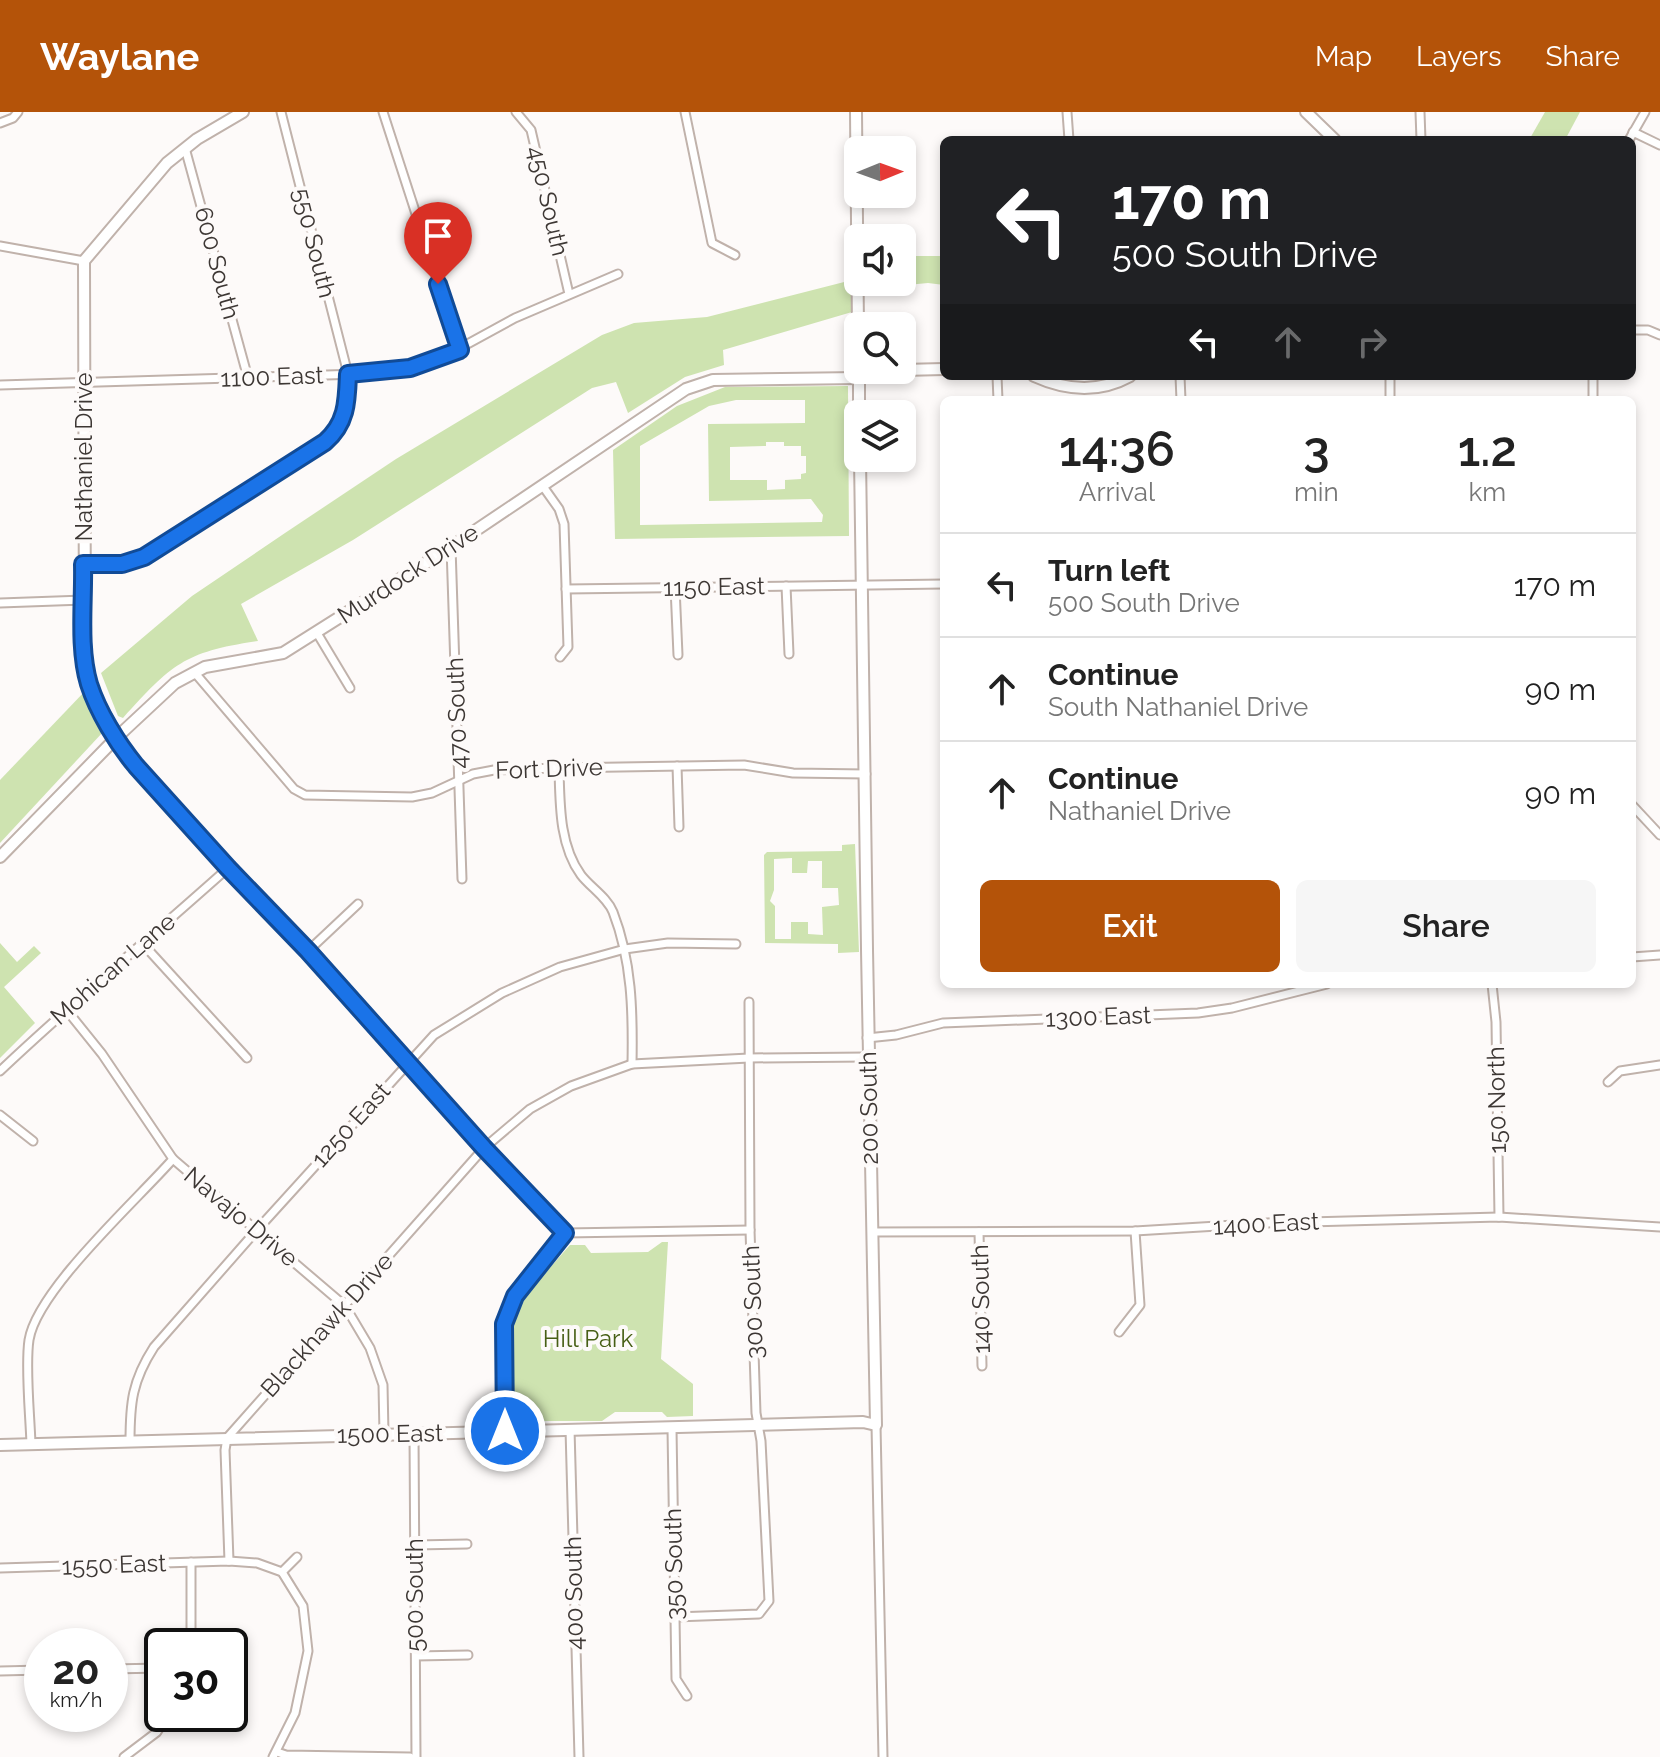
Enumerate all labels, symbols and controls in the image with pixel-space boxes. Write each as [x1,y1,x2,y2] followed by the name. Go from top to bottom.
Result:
[40,34,199,79] text: Waylane
[1315,40,1372,73] text: Map
[1416,40,1502,73] text: Layers
[1546,40,1620,73] text: Share
[844,136,916,208] north arrow
[844,136,916,472] map controls
[522,143,575,259] street label: 450 South
[1112,166,1271,232] text: 170 m
[980,168,1084,272] icon: left
[287,185,342,301] street label: 550 South
[404,202,472,284] pin
[189,204,246,322] street label: 600 South
[416,214,460,258] icon: arrive
[844,224,916,296] button: sound
[1112,233,1378,275] text: 500 South Drive
[844,312,916,384] button: search
[1182,320,1226,364] icon: left
[1266,320,1310,364] icon: ahead
[1350,320,1394,364] icon: right
[220,360,324,393] street label: 1100 East
[69,372,98,542] street label: Nathaniel Drive
[844,400,916,472] button: layers
[1059,421,1175,477] text: 14:36
[1303,421,1330,477] text: 3
[1458,421,1517,477] text: 1.2
[1079,477,1155,507] text: Arrival
[1294,477,1339,507] text: min
[1469,477,1506,507] text: km
[332,517,484,630] street label: Murdock Drive
[1048,553,1170,588] text: Turn left
[980,563,1024,607] icon: left
[1514,568,1596,603] text: 170 m
[663,571,765,602] street label: 1150 East
[1048,588,1240,618] text: 500 South Drive
[440,657,473,769] street label: 470 South
[1048,657,1179,692] text: Continue
[980,667,1024,711] icon: ahead
[1525,672,1596,707] text: 90 m
[1048,692,1308,722] text: South Nathaniel Drive
[495,752,603,785] street label: Fort Drive
[1048,761,1179,796] text: Continue
[980,771,1024,815] icon: ahead
[1525,776,1596,811] text: 90 m
[1048,796,1231,826] text: Nathaniel Drive
[980,880,1280,972] button: Exit
[1296,880,1596,972] button: Share
[44,907,181,1031] street label: Mohican Lane
[1045,1000,1151,1033] street label: 1300 East
[1481,1046,1512,1154] street label: 150 North
[853,1051,884,1165] street label: 200 South
[305,1076,396,1173] street label: 1250 East
[178,1161,304,1273] street label: Navajo Drive
[1212,1206,1320,1241] street label: 1400 East
[965,1244,996,1354] street label: 140 South
[736,1245,769,1359] street label: 300 South
[254,1247,399,1403] street label: Blackhawk Drive
[543,1324,633,1353] park label: Hill Park
[463,1389,547,1473] position arrow
[337,1418,443,1449] street label: 1500 East
[658,1508,689,1620] street label: 350 South
[558,1536,589,1650] street label: 400 South
[400,1538,429,1652] street label: 500 South
[61,1548,167,1581] street label: 1550 East
[144,1628,248,1732] speed limit sign: 30
[52,1646,100,1693] text: 20
[50,1688,102,1712] text: km/h

